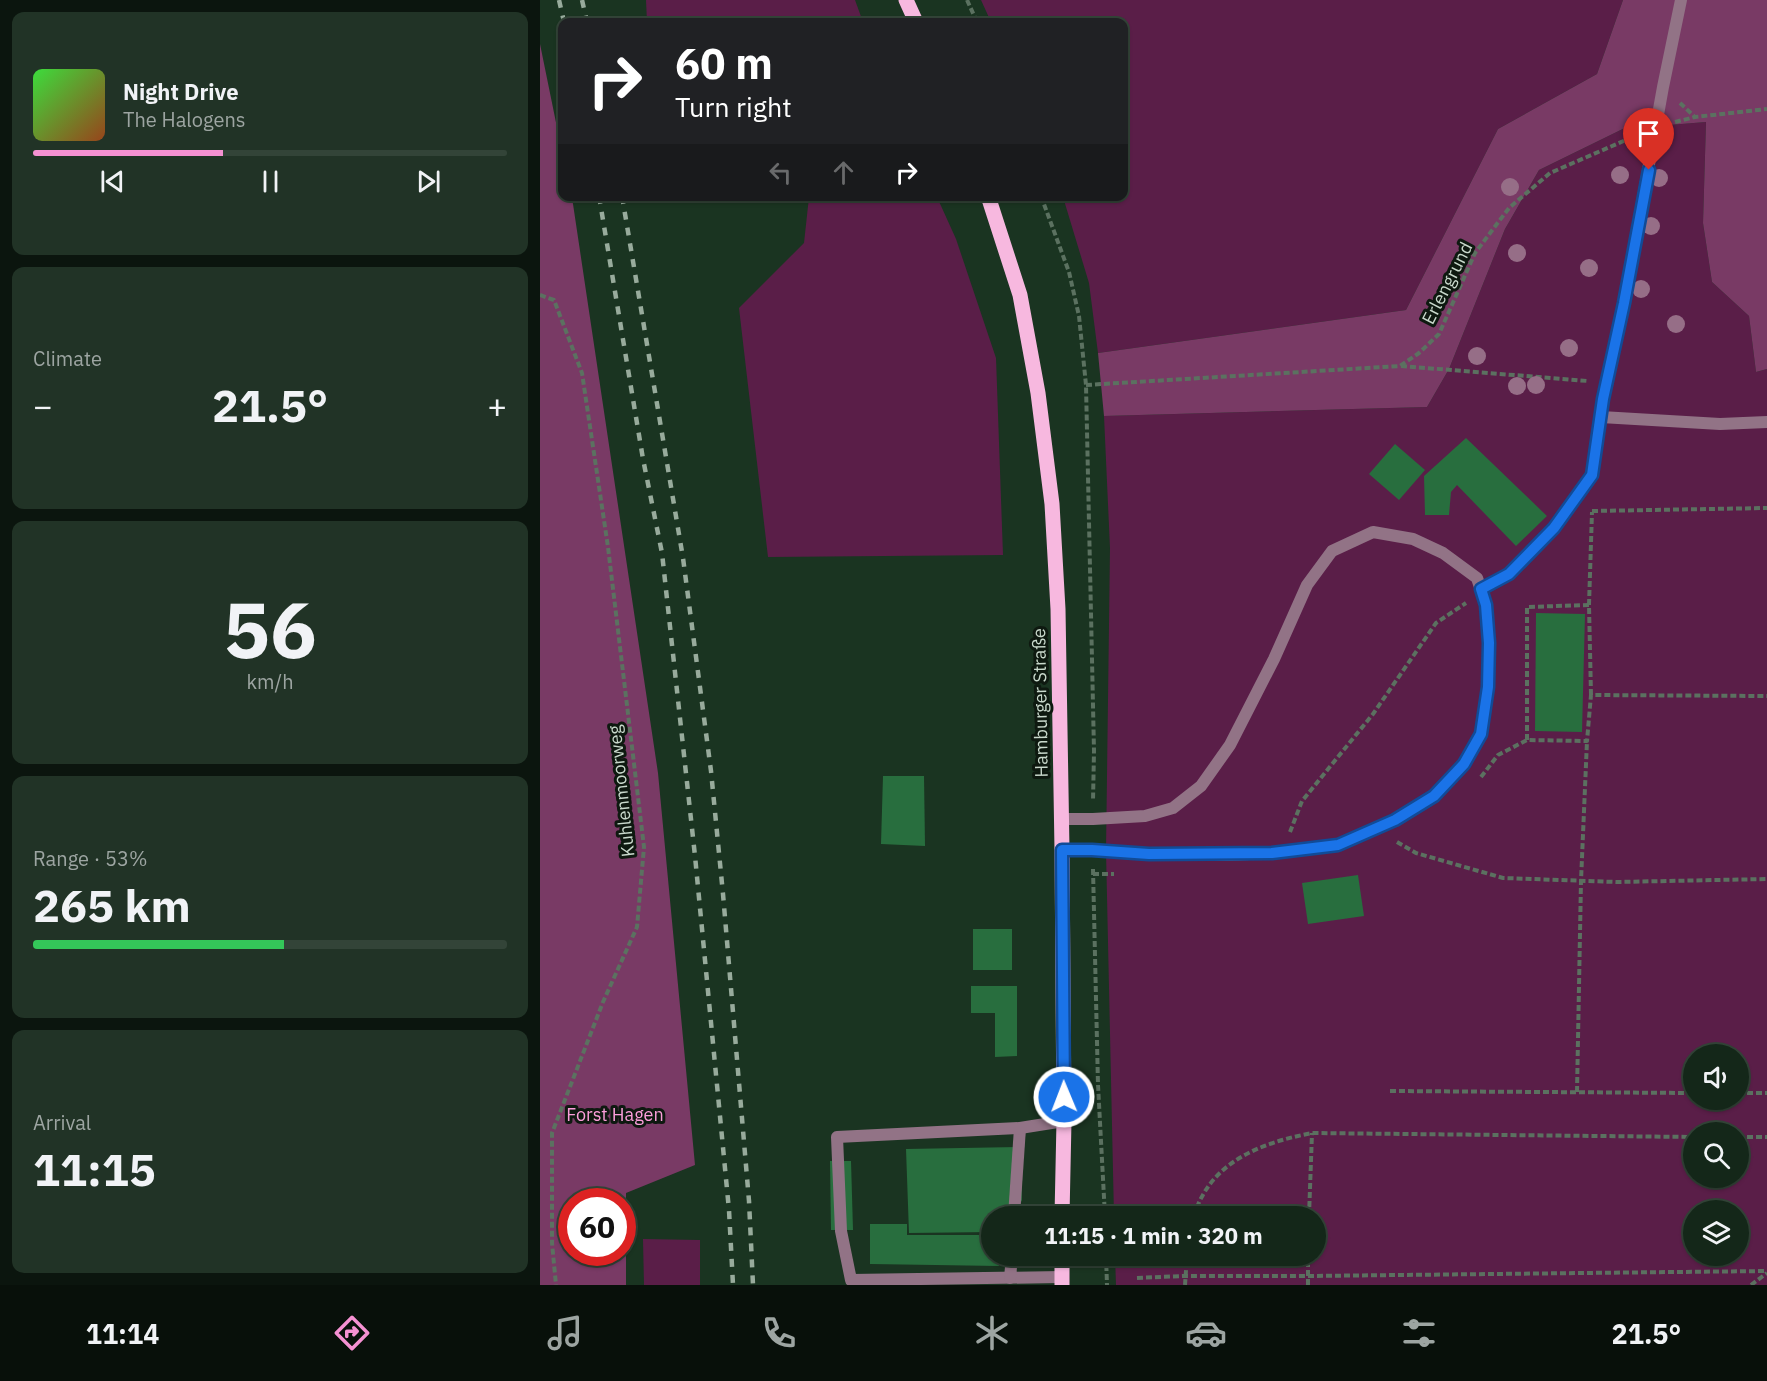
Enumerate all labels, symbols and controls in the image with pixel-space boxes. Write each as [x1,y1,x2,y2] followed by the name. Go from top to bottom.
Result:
[675,36,773,91] text: 60 m
[576,42,654,120] icon: right
[123,77,239,106] text: Night Drive
[675,89,792,124] text: Turn right
[123,106,245,133] text: The Halogens
[1623,108,1674,170] pin
[1632,117,1665,150] icon: arrive
[764,156,797,189] icon: left
[827,156,860,189] icon: ahead
[890,156,923,189] icon: right
[96,165,129,198] icon: previous
[254,165,287,198] icon: pause
[412,165,445,198] icon: next
[1417,238,1477,328] street label: Erlengrund
[33,345,102,372] text: Climate
[212,376,328,434] text: 21.5°
[33,384,53,427] text: −
[487,384,507,427] text: +
[223,578,317,679] text: 56
[1027,628,1053,778] street label: Hamburger Straße
[246,668,294,695] text: km/h
[603,723,639,858] street label: Kuhlenmoorweg
[33,845,148,872] text: Range · 53%
[33,876,191,934] text: 265 km
[1683,1044,1749,1266] map controls
[1683,1044,1749,1110] button: sound
[1032,1065,1096,1129] position arrow
[566,1103,664,1126] park label: Forst Hagen
[33,1109,91,1136] text: Arrival
[1683,1122,1749,1188] button: search
[33,1140,156,1198] text: 11:15
[558,1188,636,1266] speed limit sign: 60
[1683,1200,1749,1266] button: layers
[1044,1221,1263,1250] text: 11:15 · 1 min · 320 m
[331,1312,373,1354] icon: directions
[544,1312,586,1354] icon: music
[758,1312,800,1354] icon: phone
[971,1312,1013,1354] icon: climate
[1185,1312,1227,1354] icon: car
[1398,1312,1440,1354] icon: filters
[86,1316,159,1351] text: 11:14
[1612,1316,1681,1351] text: 21.5°

